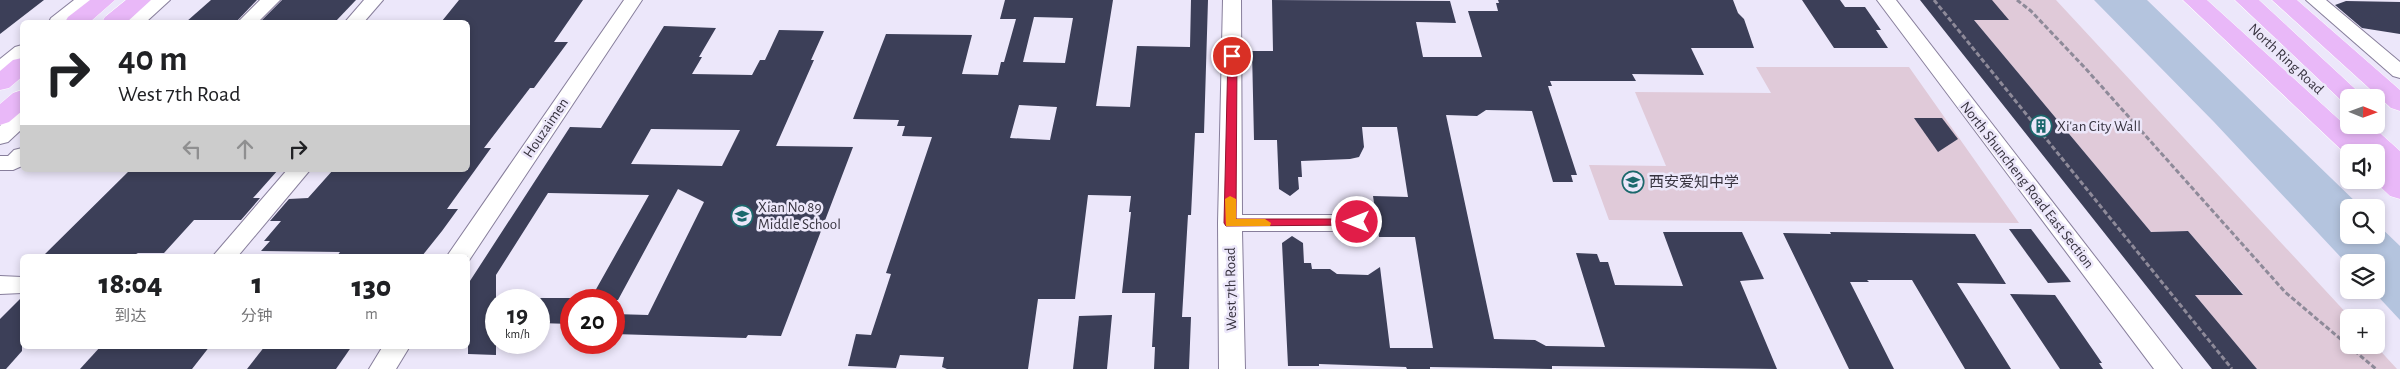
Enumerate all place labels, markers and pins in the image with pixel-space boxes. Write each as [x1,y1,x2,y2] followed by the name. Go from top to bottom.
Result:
[1211,35,1253,77] pin
[2029,114,2053,138] building icon: Xi'an City Wall
[2057,119,2141,134] place label: Xi'an City Wall
[1621,170,1645,194] school or university icon: 西安爱知中学
[1649,174,1739,190] place label: 西安爱知中学
[758,200,841,232] place label: Xian No 89 Middle School
[730,204,754,228] school or university icon: Xian No 89 Middle School

